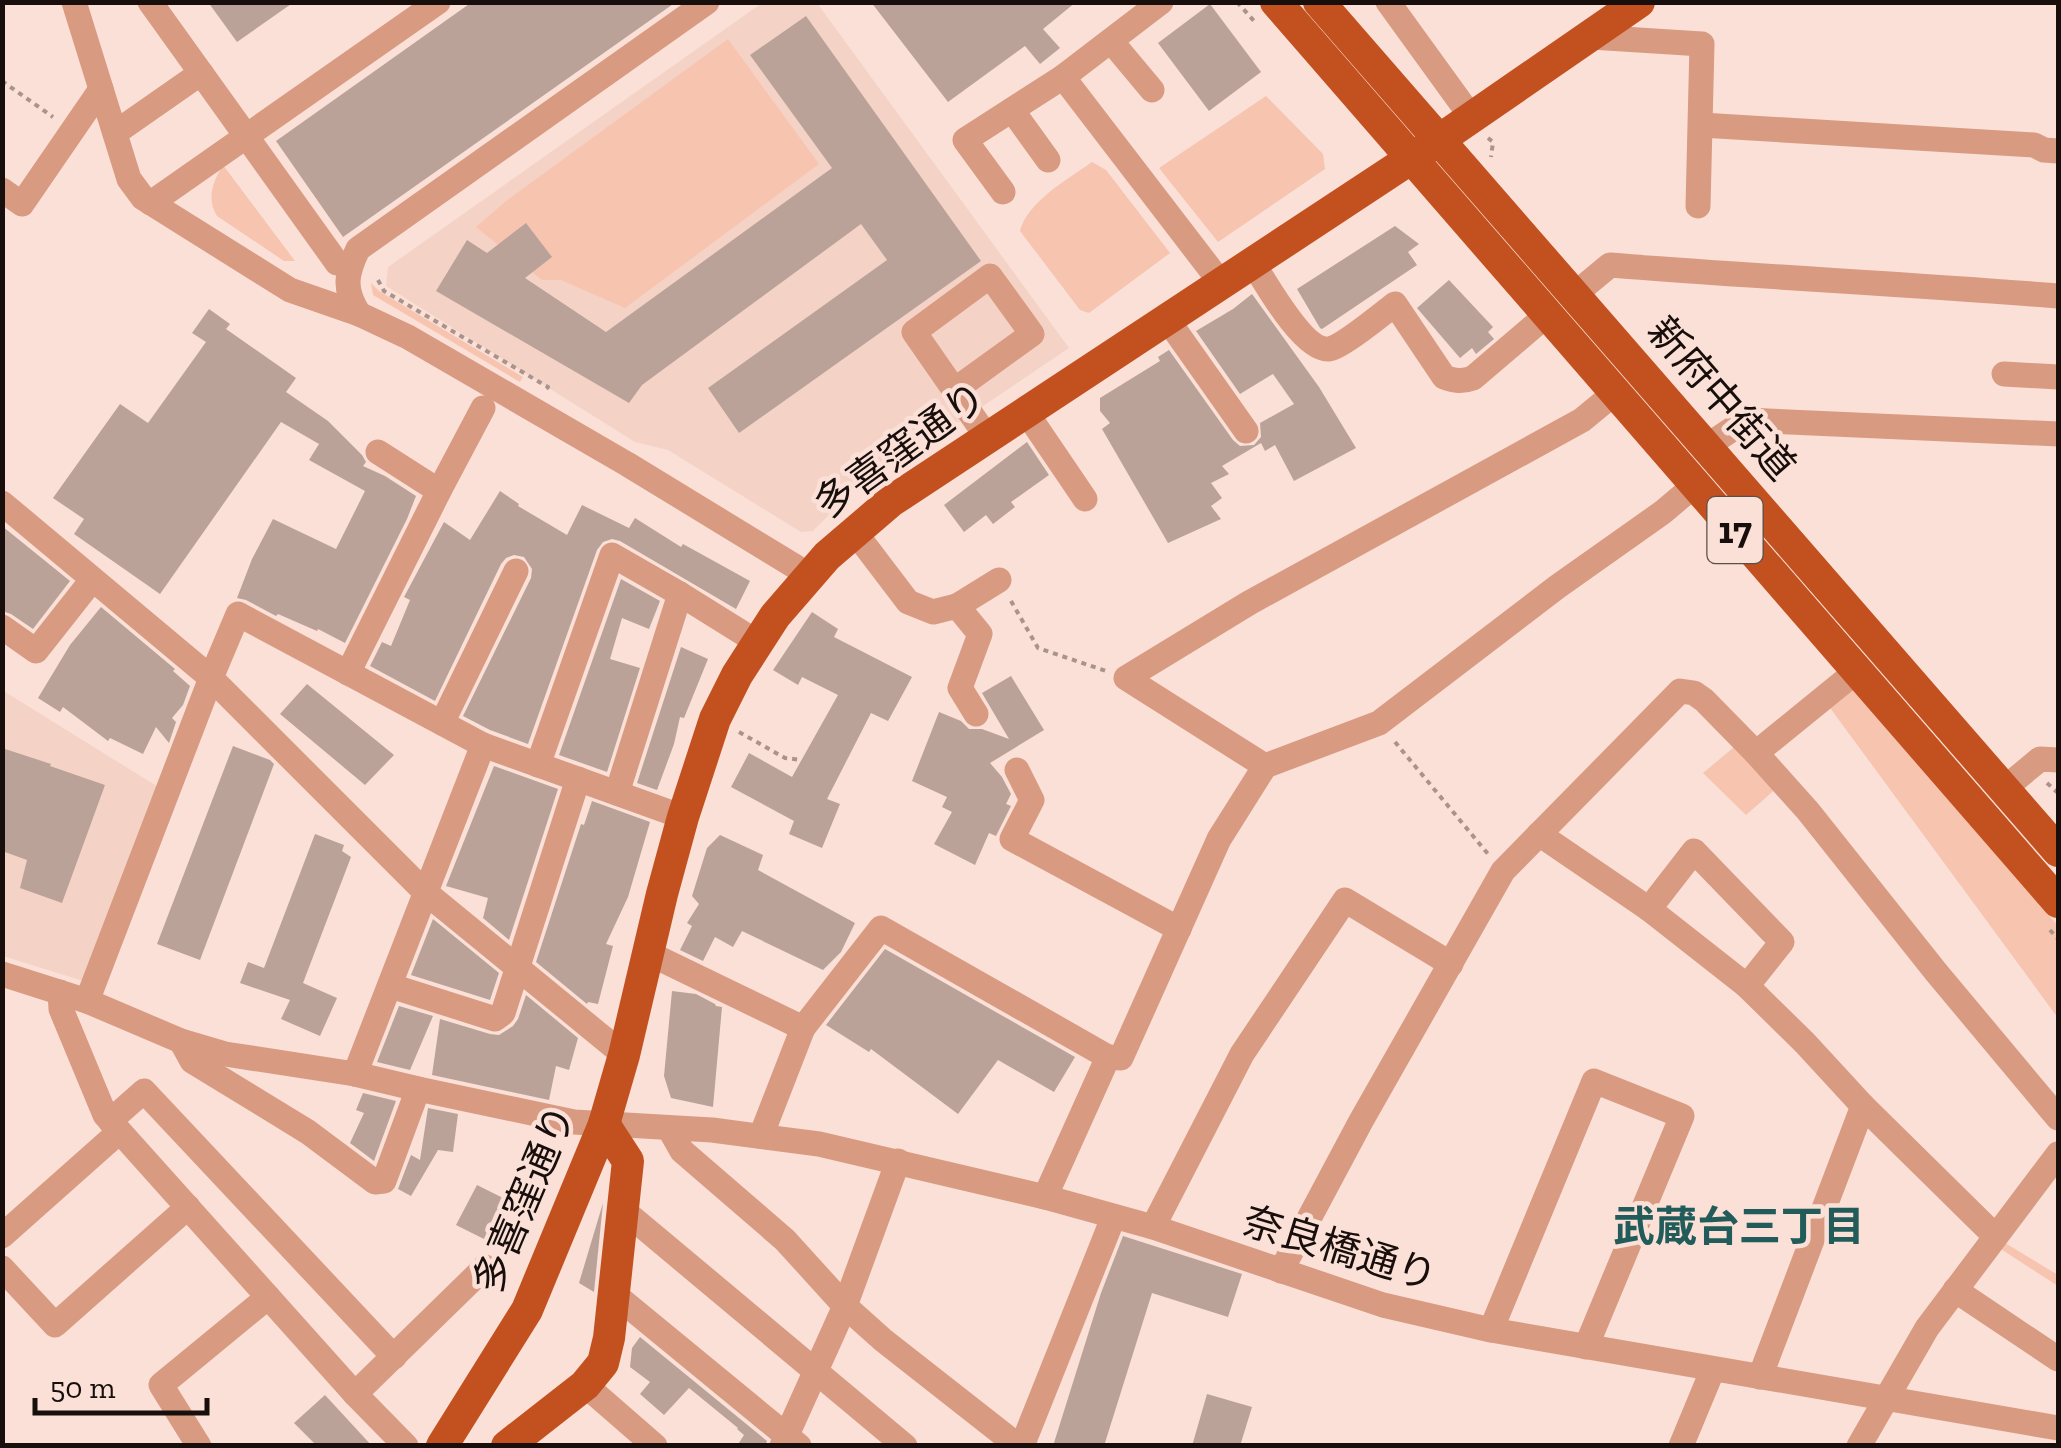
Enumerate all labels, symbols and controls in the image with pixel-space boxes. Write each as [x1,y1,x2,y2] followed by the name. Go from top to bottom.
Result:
[1638,307,1806,489] street label: 新府中街道
[805,372,995,528] street label: 多喜窪通り
[1708,497,1762,563] road number: 17
[463,1098,585,1300] street label: 多喜窪通り
[1237,1196,1443,1300] street label: 奈良橋通り
[1613,1201,1865,1252] district label: 武蔵台三丁目
[35,1353,208,1415] scale bar
[50,1370,115,1406] text: 50 m

